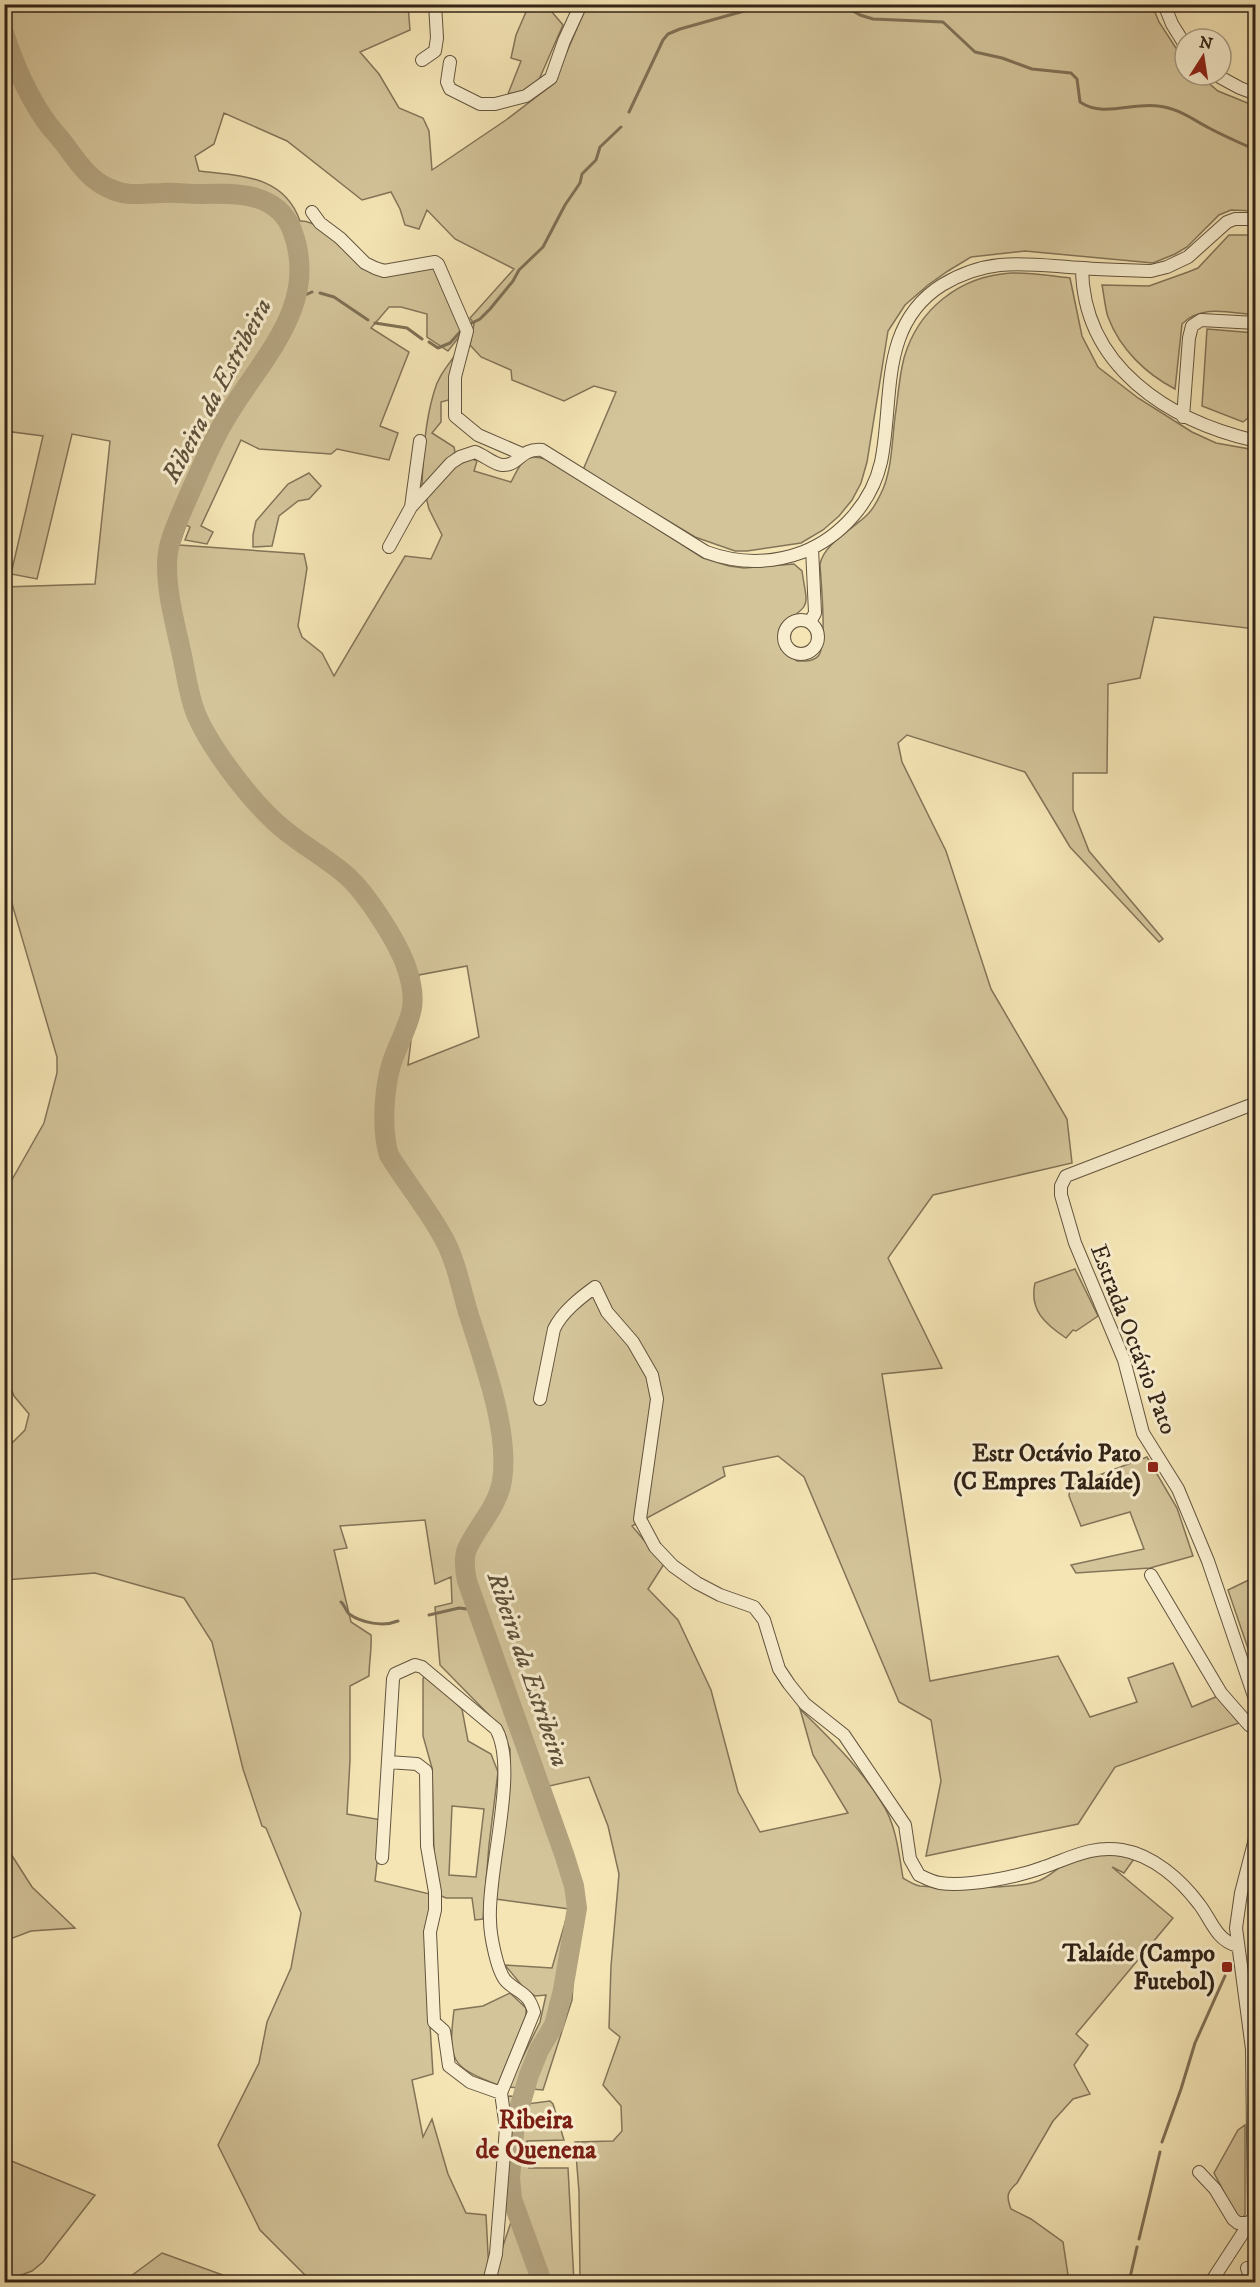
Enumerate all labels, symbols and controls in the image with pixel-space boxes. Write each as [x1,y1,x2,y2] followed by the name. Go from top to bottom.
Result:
[1173,27,1233,87] north arrow
[1197,32,1214,54] text: N
[154,293,280,489] water label: Ribeira da Estribeira
[1083,1240,1183,1439] street label: Estrada Octávio Pato
[953,1439,1141,1497] place label: Estr Octávio Pato (C Empres Talaíde)
[1146,1460,1160,1474] marker: Estr Octávio Pato (C Empres Talaíde)
[478,1567,576,1771] water label: Ribeira da Estribeira
[1061,1939,1215,1997] place label: Talaíde (Campo Futebol)
[1220,1960,1234,1974] marker: Talaíde (Campo Futebol)
[476,2104,597,2167] district label: Ribeira de Quenena

